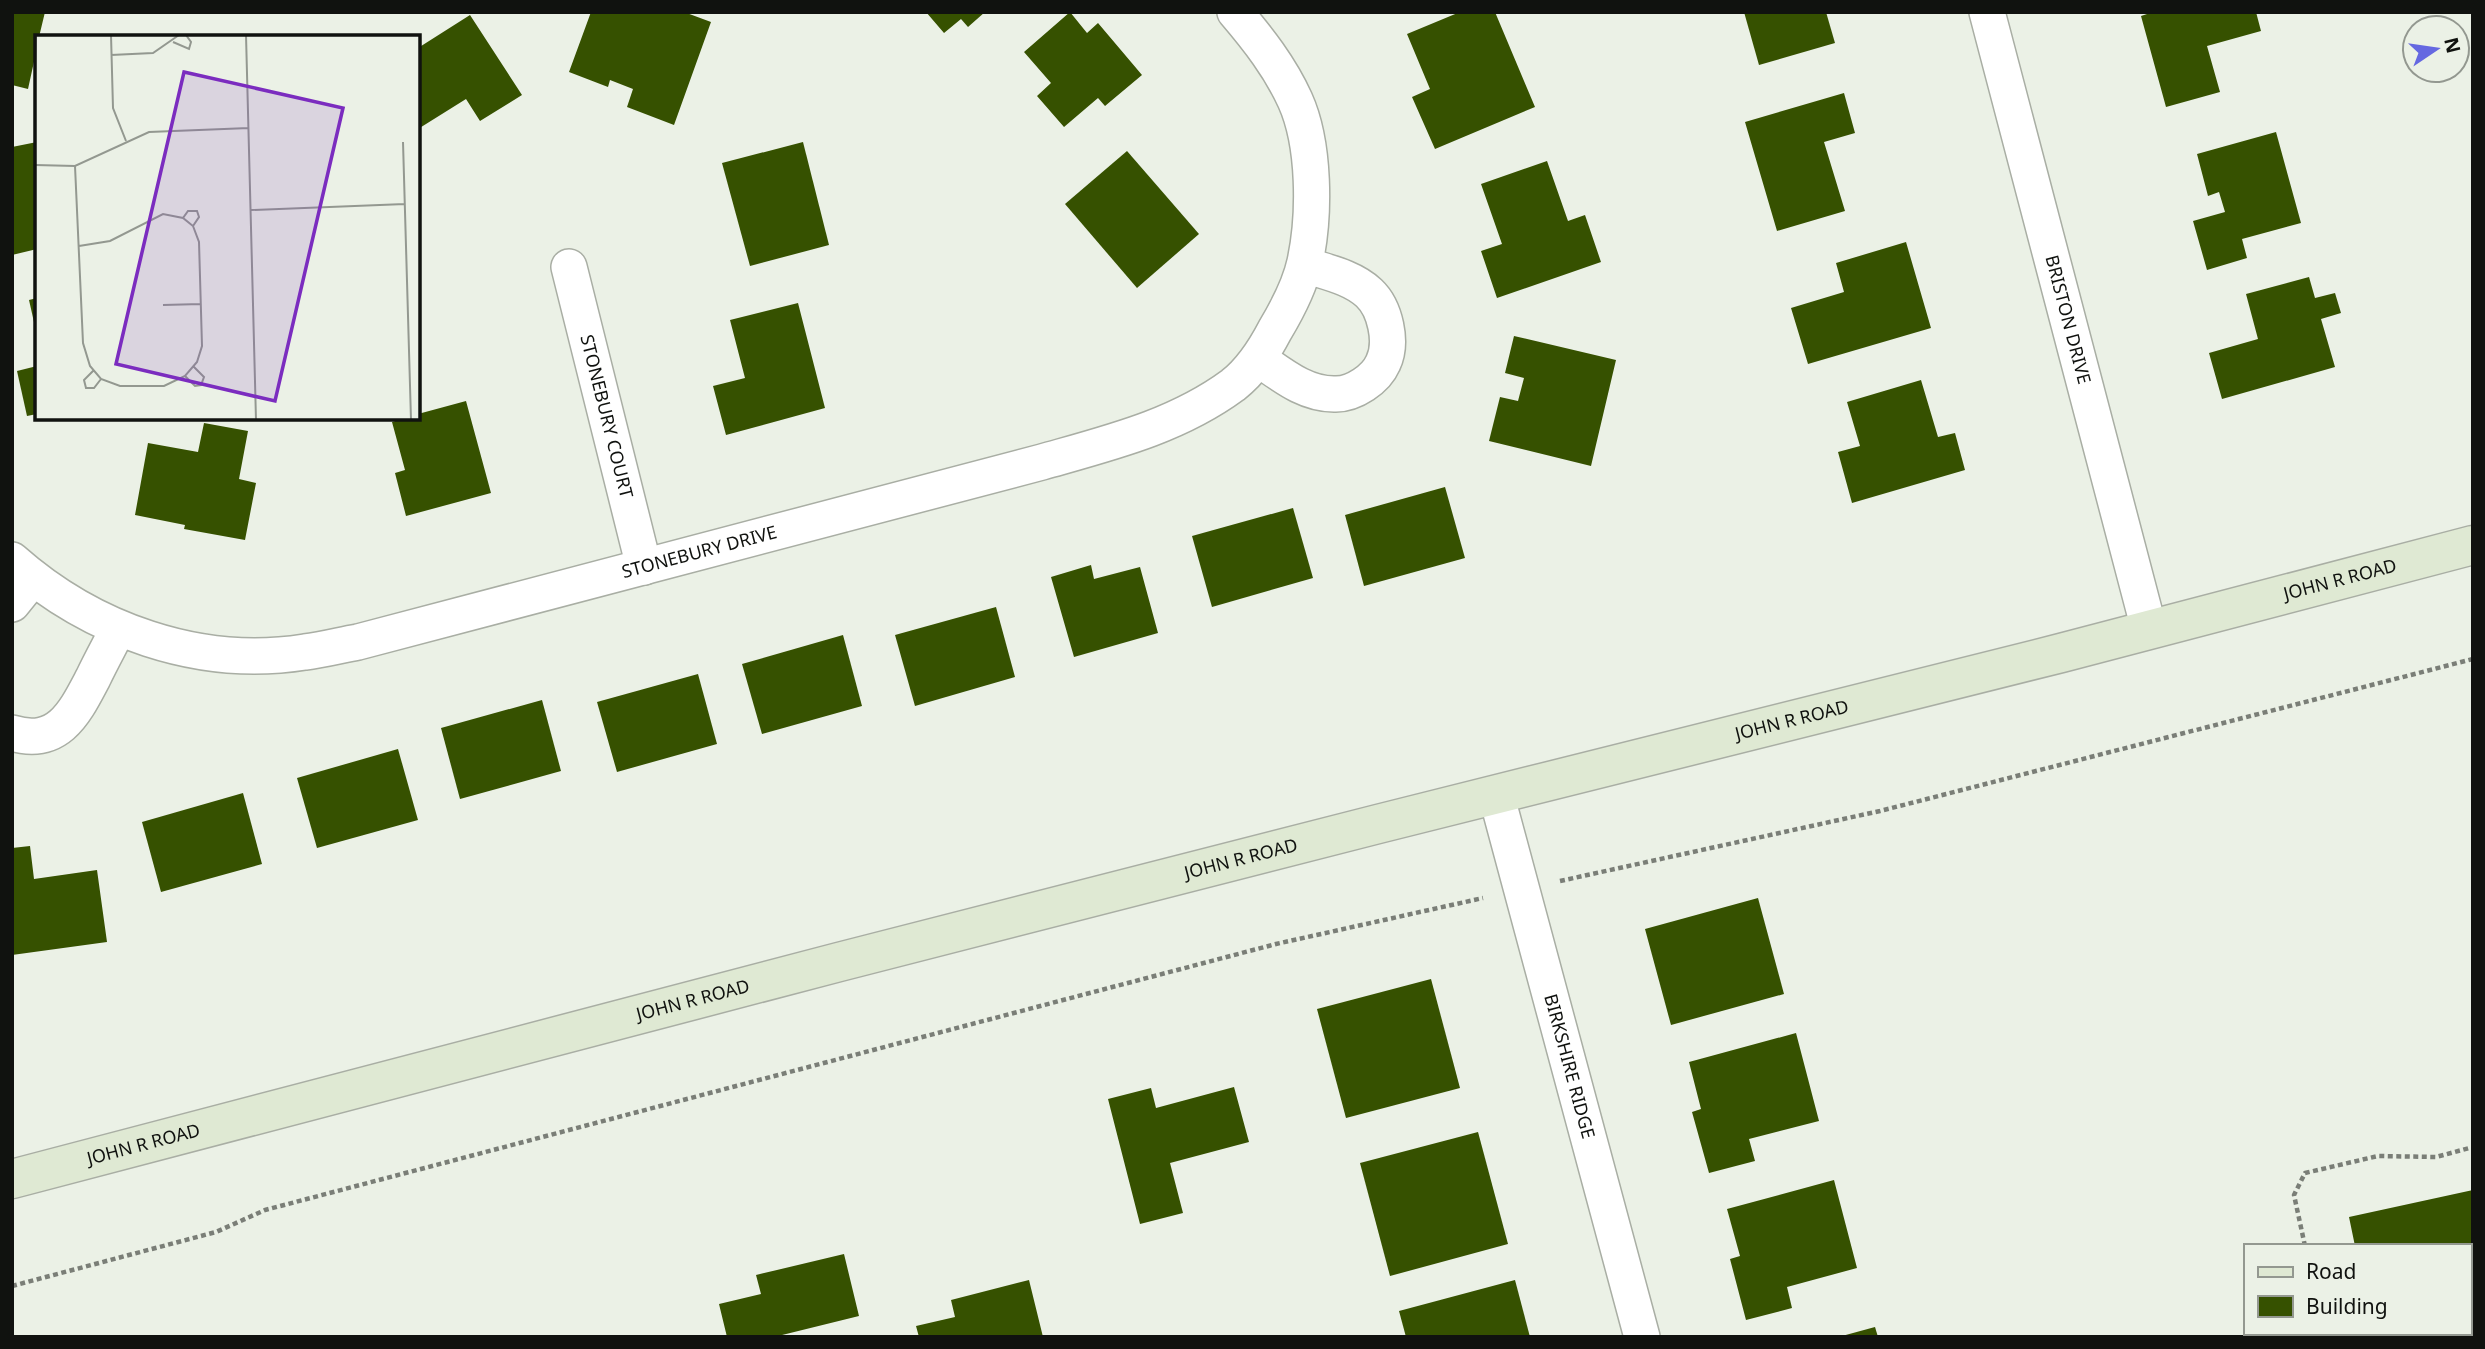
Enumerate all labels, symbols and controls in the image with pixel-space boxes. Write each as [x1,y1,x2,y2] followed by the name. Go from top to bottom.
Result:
[2401,14,2471,84] north arrow
[35,35,420,420] inset map
[2438,35,2467,56] text: N
[2040,252,2097,386] street label: BRISTON DRIVE
[575,332,639,500] street label: STONEBURY COURT
[619,519,779,583] street label: STONEBURY DRIVE
[2279,553,2399,606] street label: JOHN R ROAD
[1730,694,1851,746] street label: JOHN R ROAD
[1180,832,1300,885] street label: JOHN R ROAD
[632,973,752,1026] street label: JOHN R ROAD
[1539,991,1601,1141] street label: BIRKSHIRE RIDGE
[82,1117,203,1170] street label: JOHN R ROAD
[2244,1244,2471,1335] legend
[2306,1257,2356,1285] text: Road
[2306,1292,2388,1320] text: Building

